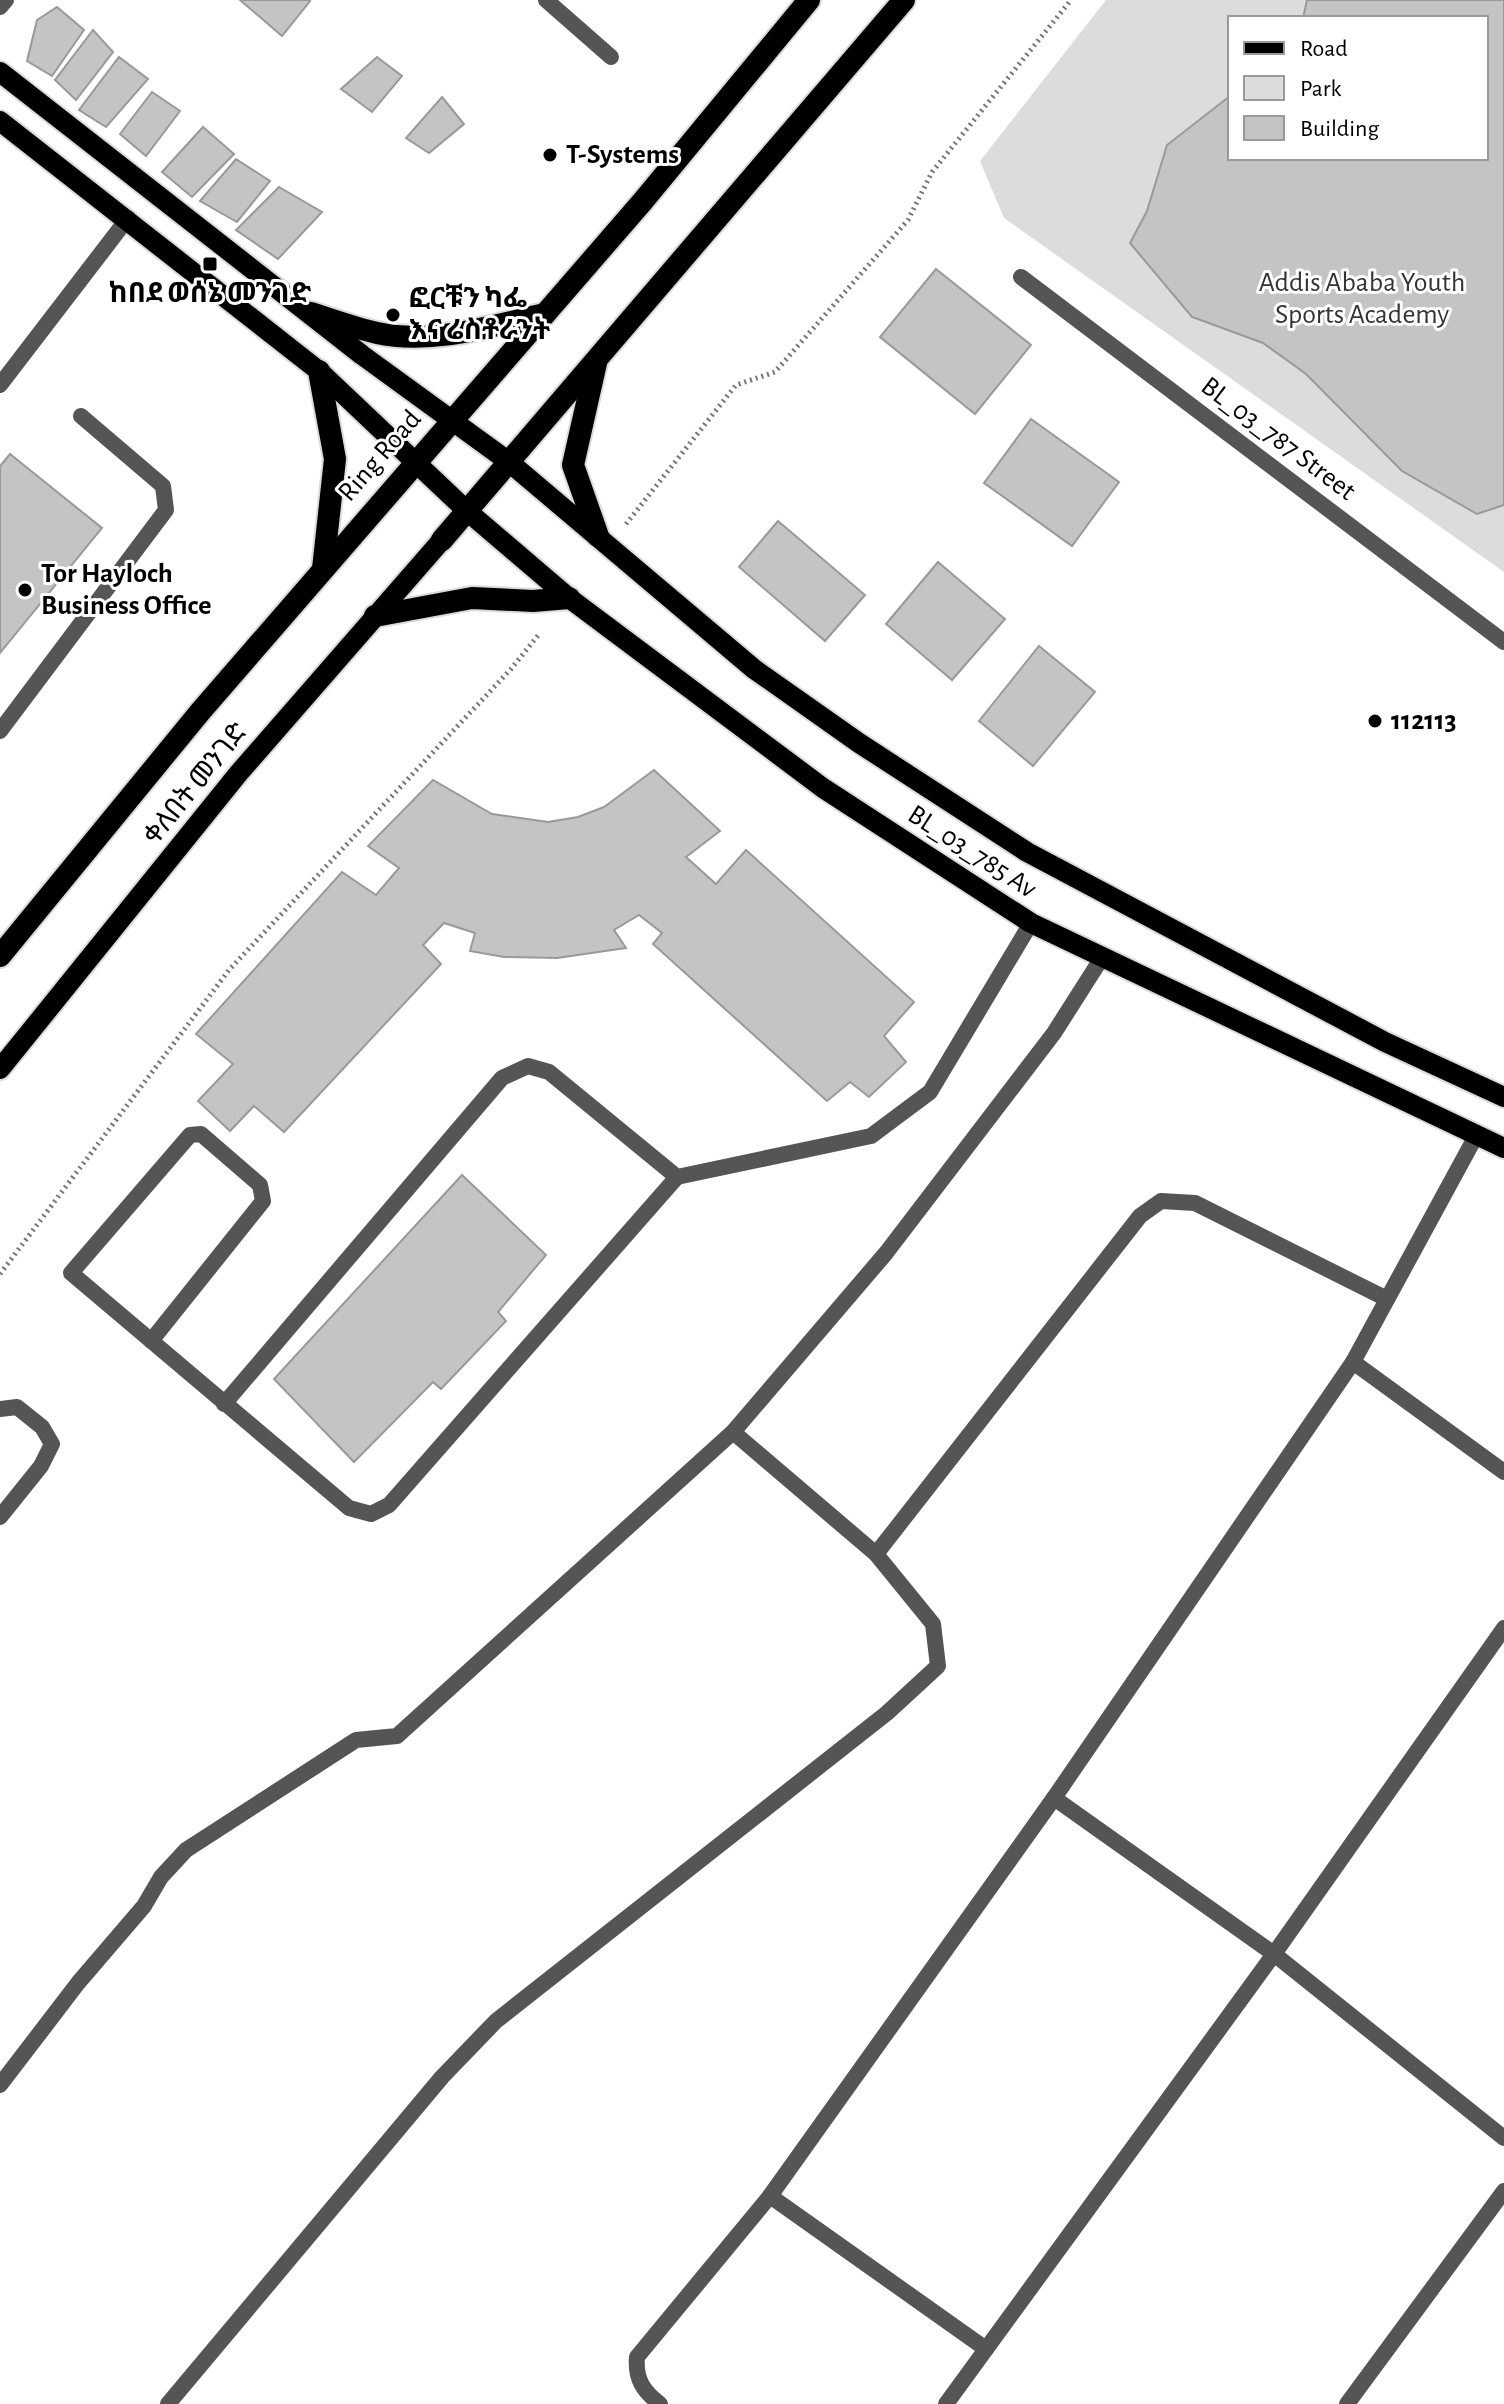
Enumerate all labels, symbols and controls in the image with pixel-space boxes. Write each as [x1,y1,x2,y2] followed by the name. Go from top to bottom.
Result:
[1228,16,1488,160] legend
[1300,37,1348,61] text: Road
[1300,77,1341,101] text: Park
[1300,117,1379,141] text: Building
[566,141,679,169] place label: T-Systems
[541,146,559,164] marker: T-Systems
[201,255,219,273] marker: ከበደ ወሰኔ መንገድ
[1259,269,1465,329] park label: Addis Ababa Youth Sports Academy
[109,280,311,308] place label: ከበደ ወሰኔ መንገድ
[409,283,550,345] place label: ፎርቹን ካፌ እና ሬስቶራንት
[384,306,402,324] marker: ፎርቹን ካፌ እና ሬስቶራንት
[1196,372,1360,506] street label: BL_03_787 Street
[333,405,427,507] street label: Ring Road
[41,560,212,620] place label: Tor Hayloch Business Office
[16,581,34,599] marker: Tor Hayloch Business Office
[1391,707,1457,735] place label: 112113
[1366,712,1384,730] marker: 112113
[138,717,253,850] street label: ቀለበት መንገድ
[903,800,1041,904] street label: BL_03_785 Av

